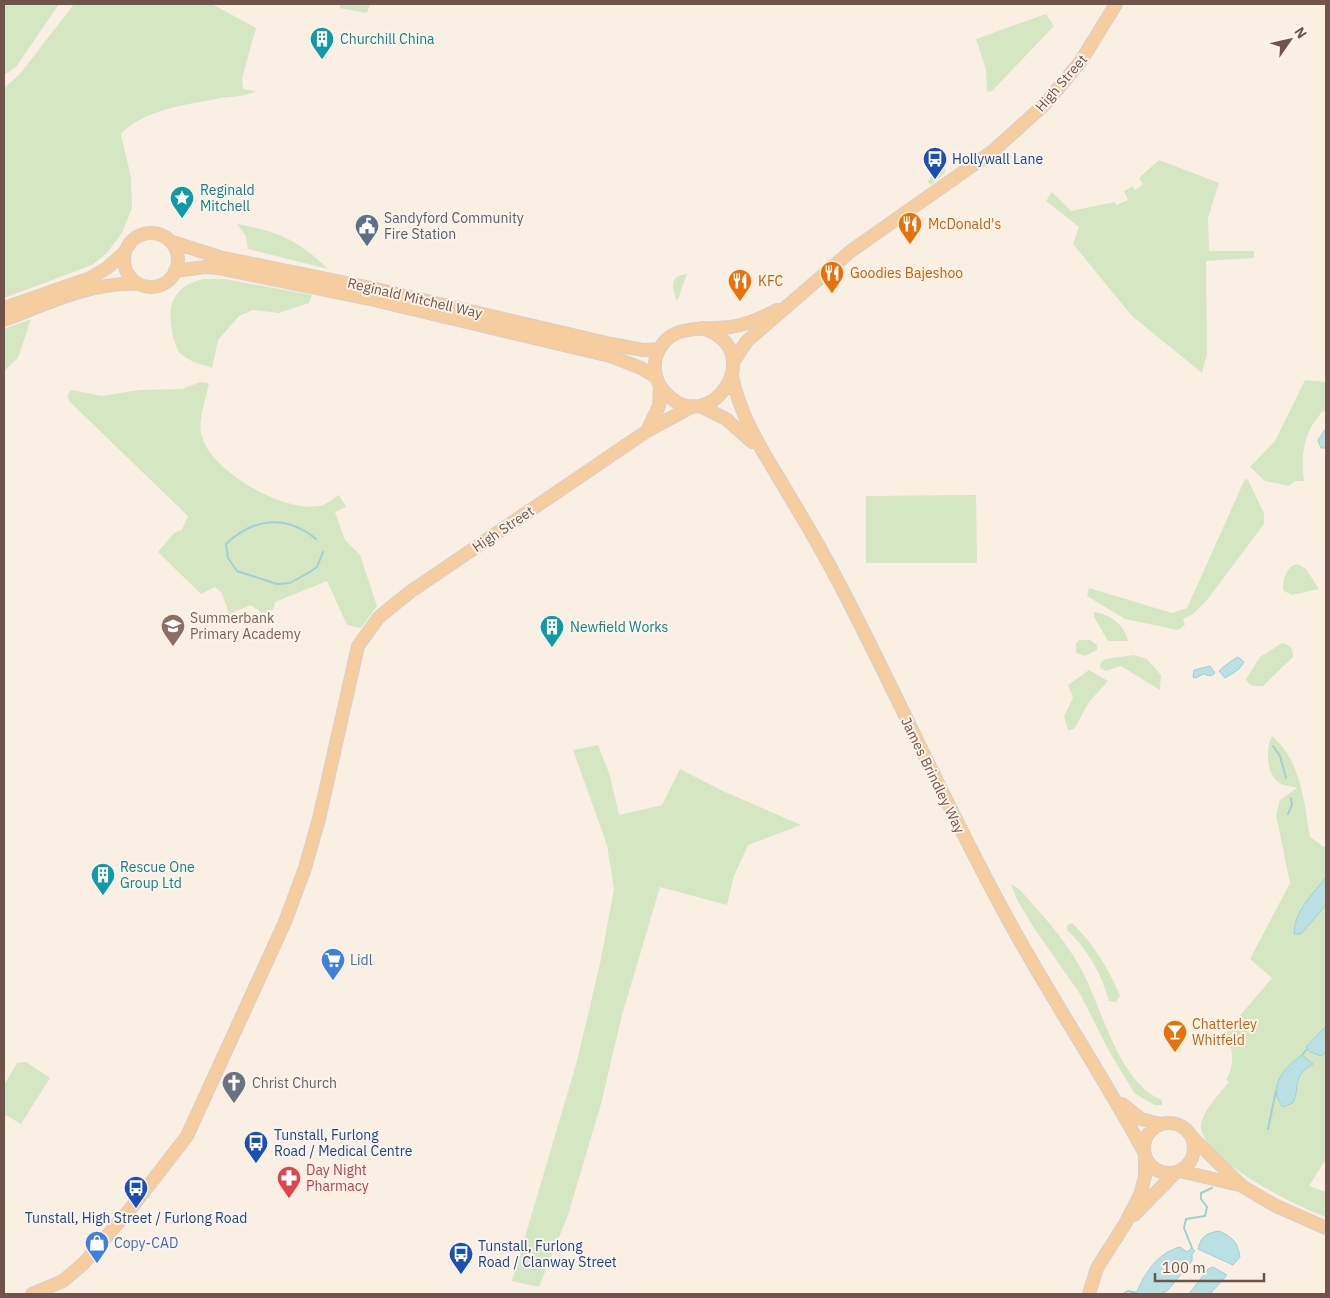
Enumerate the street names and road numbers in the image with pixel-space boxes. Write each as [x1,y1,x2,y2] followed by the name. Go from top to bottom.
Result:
[1031,50,1091,115] street label: High Street
[346,274,484,322] street label: Reginald Mitchell Way
[469,502,537,556] street label: High Street
[897,714,969,836] street label: James Brindley Way

